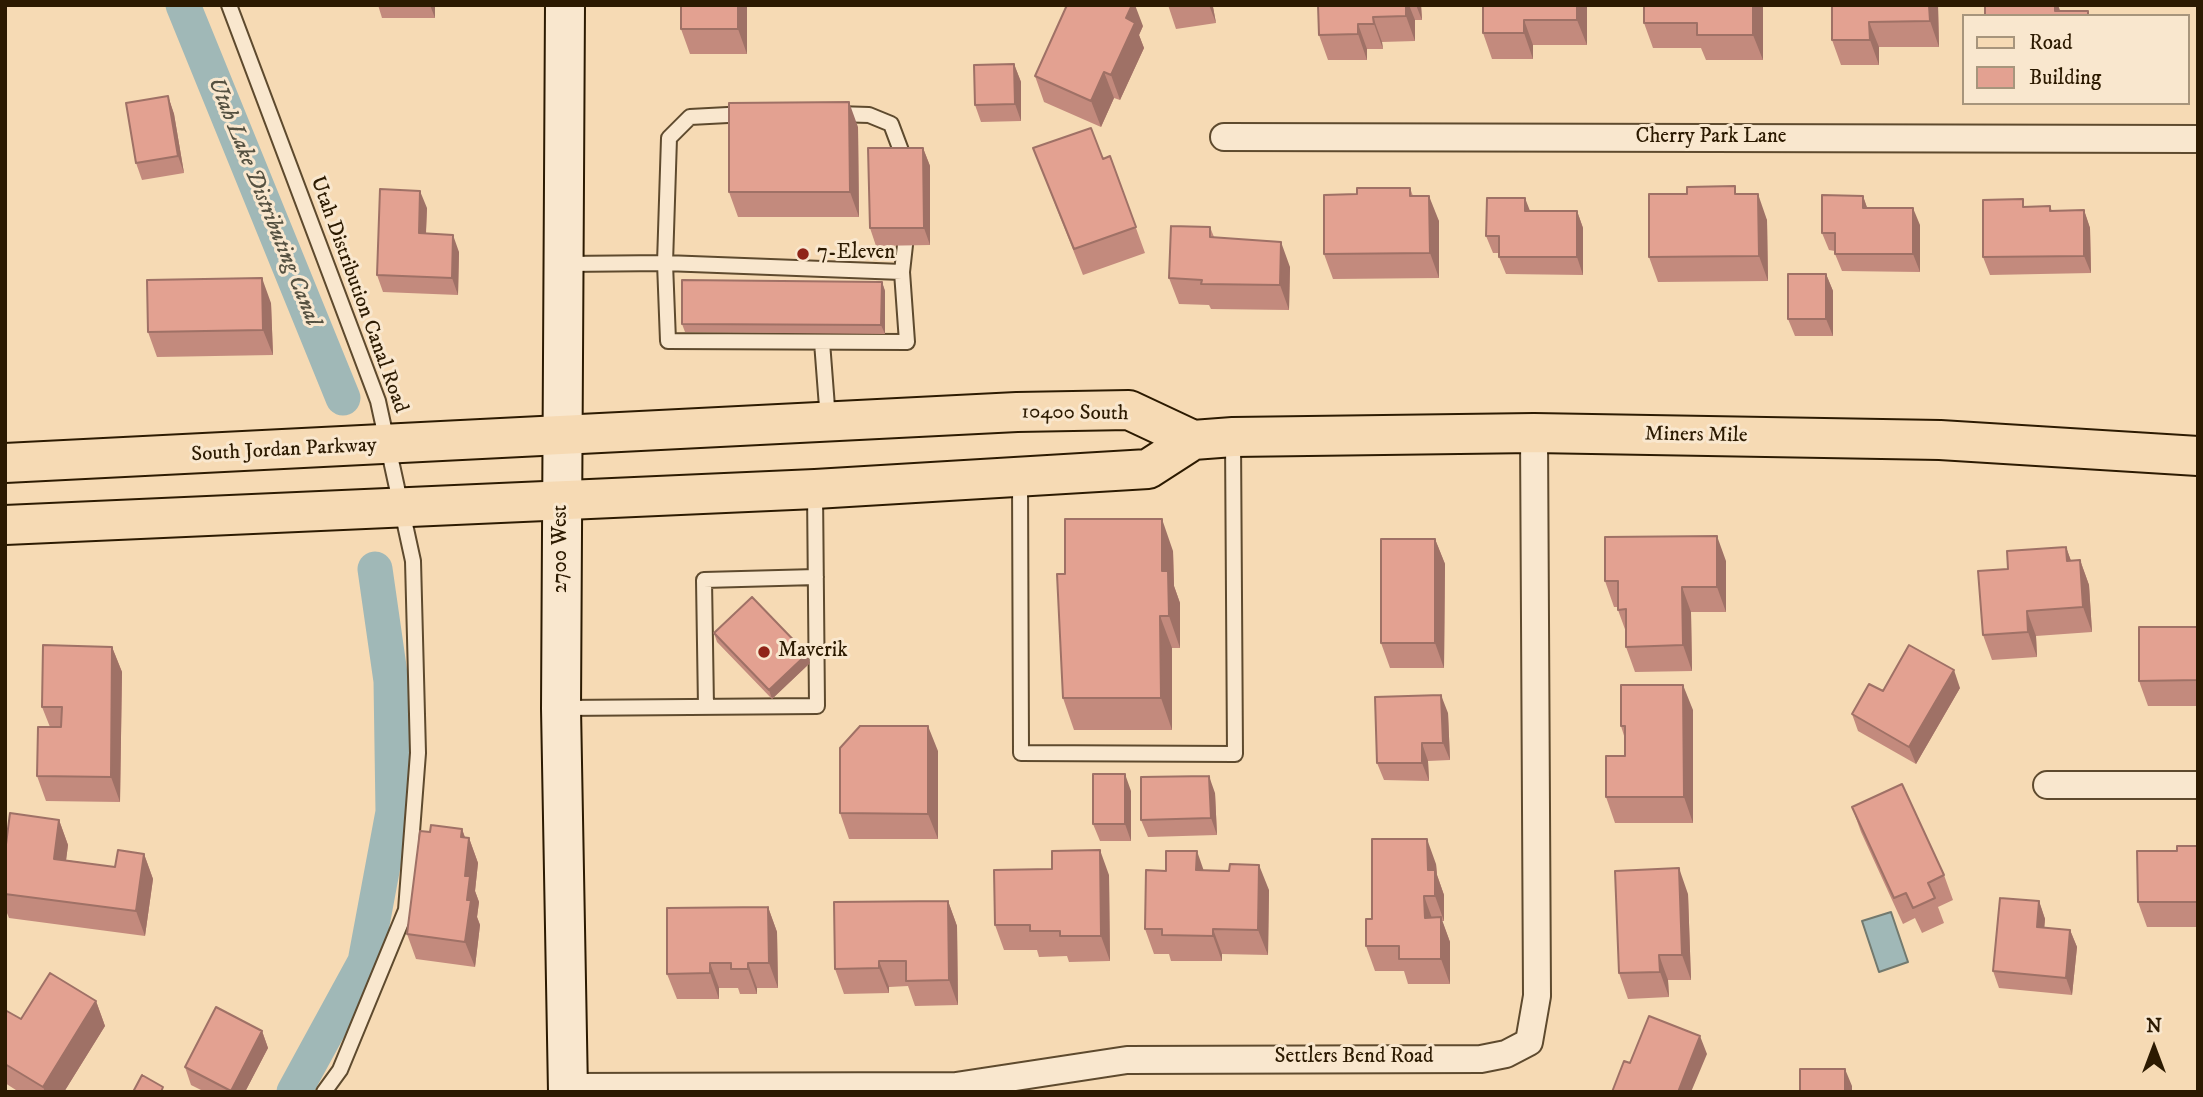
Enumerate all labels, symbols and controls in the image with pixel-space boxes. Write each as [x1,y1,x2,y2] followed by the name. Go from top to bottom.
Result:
[1962,14,2189,105] legend
[2029,30,2073,56] text: Road
[2029,65,2101,91] text: Building
[200,74,326,330] water label: Utah Lake Distributing Canal
[1635,125,1787,151] street label: Cherry Park Lane
[303,173,413,417] street label: Utah Distribution Canal Road
[817,241,895,267] place label: 7-Eleven
[795,246,811,262] marker: 7-Eleven
[1021,400,1129,428] street label: 10400 South
[1644,423,1748,449] street label: Miners Mile
[191,434,377,468] street label: South Jordan Parkway
[549,505,575,593] street label: 2700 West
[778,639,848,665] place label: Maverik
[756,644,772,660] marker: Maverik
[2119,1013,2189,1083] north arrow
[2146,1015,2162,1038] text: N
[1275,1045,1433,1071] street label: Settlers Bend Road

